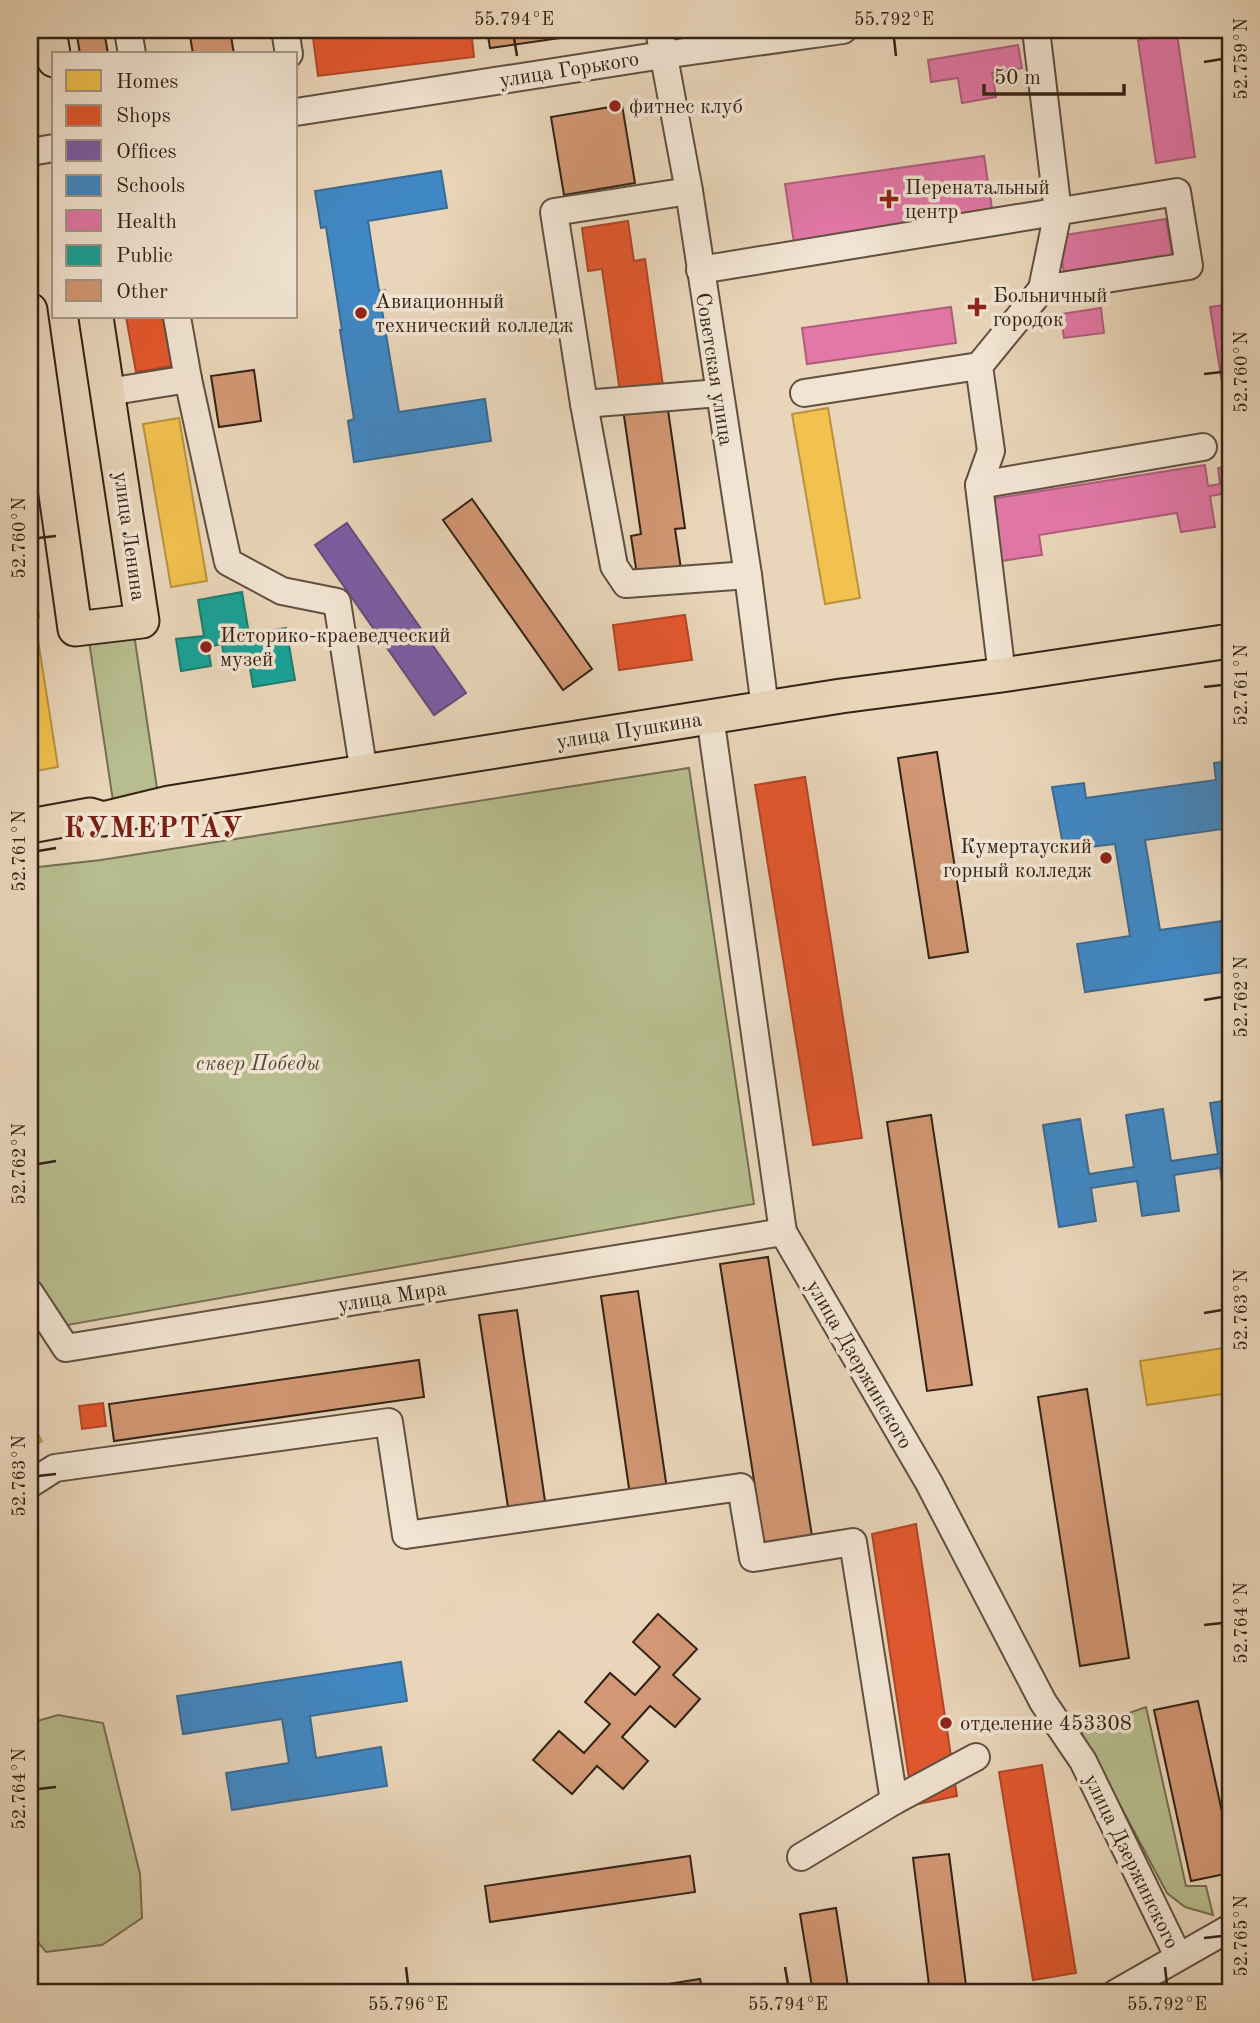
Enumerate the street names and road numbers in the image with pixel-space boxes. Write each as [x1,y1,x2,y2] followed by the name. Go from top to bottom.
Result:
[498,49,641,92] street label: улица Горького
[691,291,736,447] street label: Советская улица
[109,470,148,602] street label: улица Ленина
[555,710,703,753] street label: улица Пушкина
[802,1277,916,1453] street label: улица Дзержинского
[336,1279,448,1316] street label: улица Мира
[1079,1771,1182,1952] street label: улица Дзержинского

